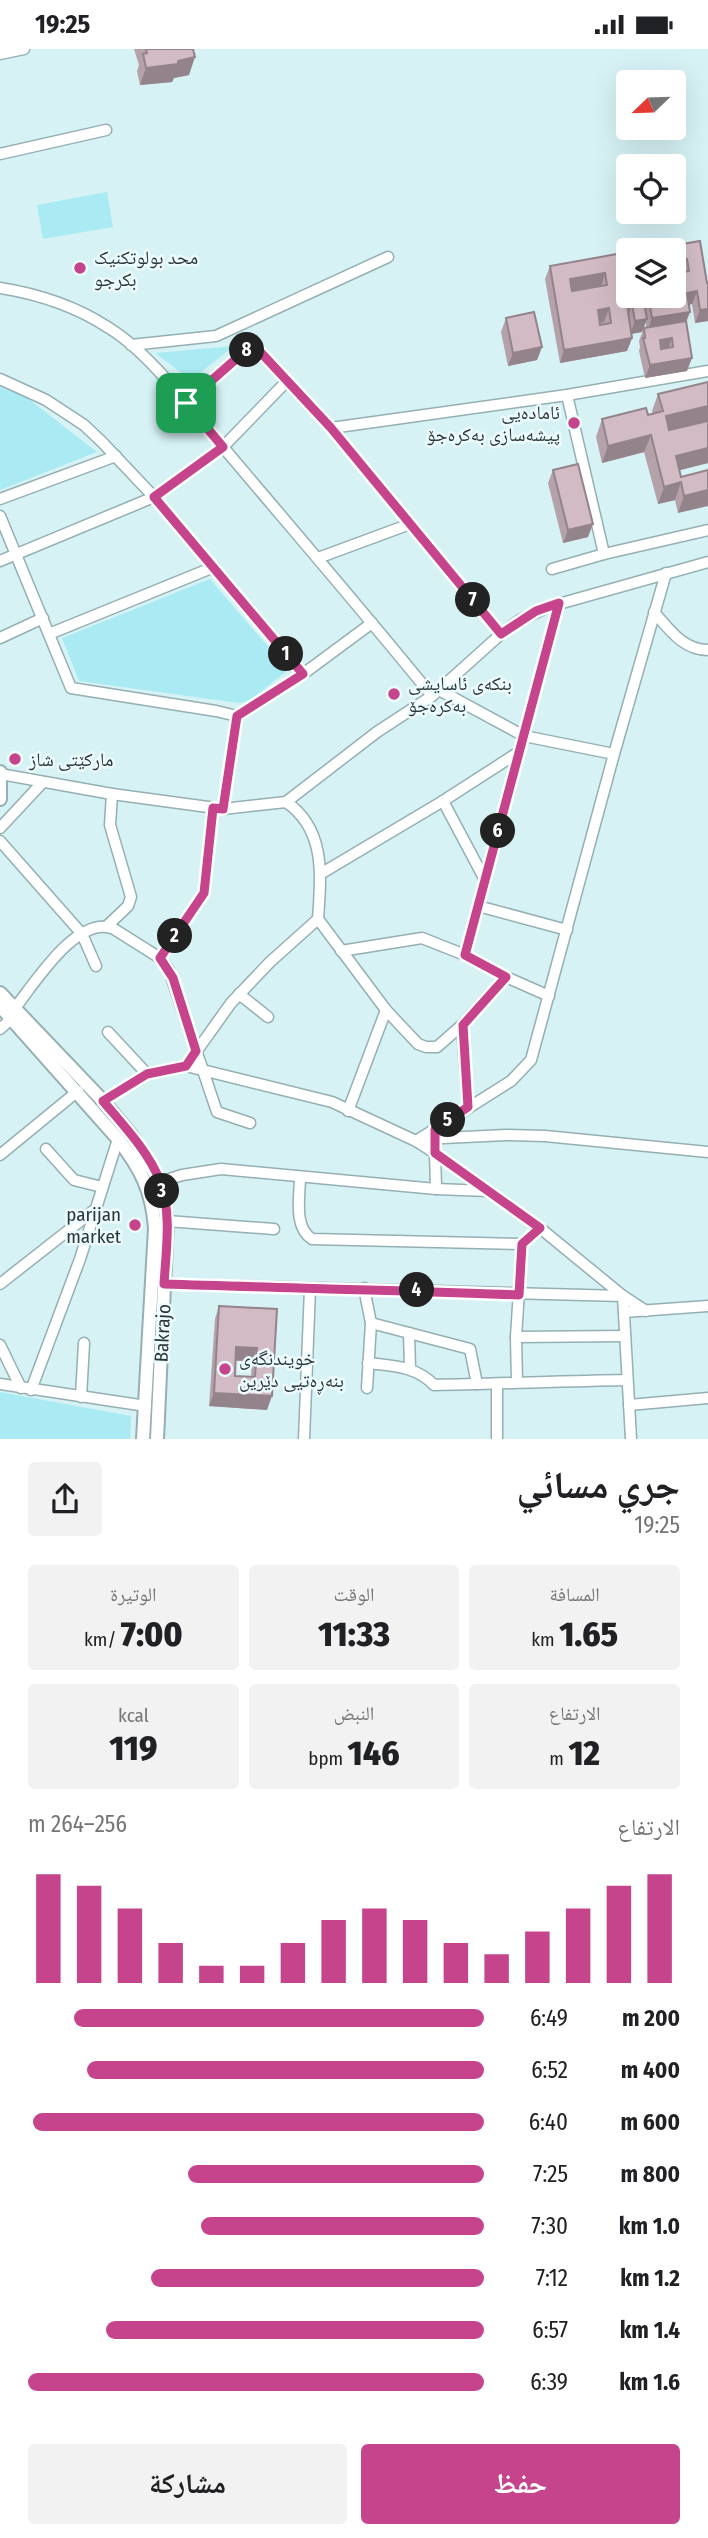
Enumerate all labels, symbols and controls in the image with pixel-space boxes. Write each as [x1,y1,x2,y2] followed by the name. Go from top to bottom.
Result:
[35,9,90,40] text: 19:25
[616,70,686,140] north arrow
[616,70,686,308] map controls
[616,154,686,224] button: locate
[616,238,686,308] button: layers
[94,246,198,291] place label: محد بولوتکنیک بکرجو
[72,260,88,276] marker: محد بولوتکنیک بکرجو
[230,333,264,367] pin: 8
[241,338,252,361] text: 8
[156,373,216,433] pin
[167,384,205,422] icon: arrive
[427,401,560,446] place label: ئامادەیی پیشەسازی بەکرەجۆ
[566,415,582,431] marker: ئامادەیی پیشەسازی بەکرەجۆ
[456,583,490,617] pin: 7
[468,588,477,611] text: 7
[268,637,304,671] pin: 1
[281,642,290,665] text: 1
[408,672,512,717] place label: بنکەی ئاسایشی بەکرەجۆ
[386,686,402,702] marker: بنکەی ئاسایشی بەکرەجۆ
[28,748,114,771] place label: مارکێتی شاز
[7,751,23,767] marker: مارکێتی شاز
[480,813,516,849] pin: 6
[493,819,502,842] text: 6
[158,919,192,953] pin: 2
[170,924,179,947] text: 2
[430,1103,466,1137] pin: 5
[443,1108,452,1131] text: 5
[144,1173,180,1209] pin: 3
[157,1179,166,1202] text: 3
[66,1203,122,1248] place label: parijan market
[127,1217,143,1233] marker: parijan market
[400,1273,434,1307] pin: 4
[412,1278,421,1301] text: 4
[149,1303,176,1363] street label: Bakrajo
[239,1347,344,1395] place label: خویندنگەی بنەڕەتیی دێرین
[217,1361,233,1377] marker: خویندنگەی بنەڕەتیی دێرین
[28,1462,102,1536] button: share
[516,1462,680,1508] text: جري مسائي
[634,1511,680,1539] text: 19:25
[110,1583,156,1606] text: الوتيرة
[334,1583,374,1606] text: الوقت
[549,1583,600,1606] text: المسافة
[121,1613,183,1655] text: 7:00
[318,1613,390,1655] text: 11:33
[559,1613,618,1655] text: 1.65
[84,1628,121,1651] text: /km
[531,1628,559,1651] text: km
[334,1702,374,1725] text: النبض
[549,1702,601,1725] text: الارتفاع
[118,1704,149,1727] text: kcal
[109,1727,157,1769] text: 119
[348,1732,400,1774] text: 146
[568,1732,600,1774] text: 12
[308,1747,348,1770] text: bpm
[549,1747,568,1770] text: m
[28,1810,127,1838] text: 256–264 m
[617,1813,680,1841] text: الارتفاع
[530,2004,568,2032] text: 6:49
[622,2004,680,2032] text: 200 m
[531,2056,568,2084] text: 6:52
[621,2056,680,2084] text: 400 m
[529,2108,568,2136] text: 6:40
[620,2108,680,2136] text: 600 m
[533,2160,568,2188] text: 7:25
[620,2160,680,2188] text: 800 m
[531,2212,568,2240] text: 7:30
[619,2212,680,2240] text: 1.0 km
[536,2264,568,2292] text: 7:12
[620,2264,680,2292] text: 1.2 km
[532,2316,568,2344] text: 6:57
[620,2316,680,2344] text: 1.4 km
[530,2368,568,2396] text: 6:39
[619,2368,680,2396] text: 1.6 km
[28,2444,347,2524] button: مشاركة
[361,2444,680,2524] button: حفظ

